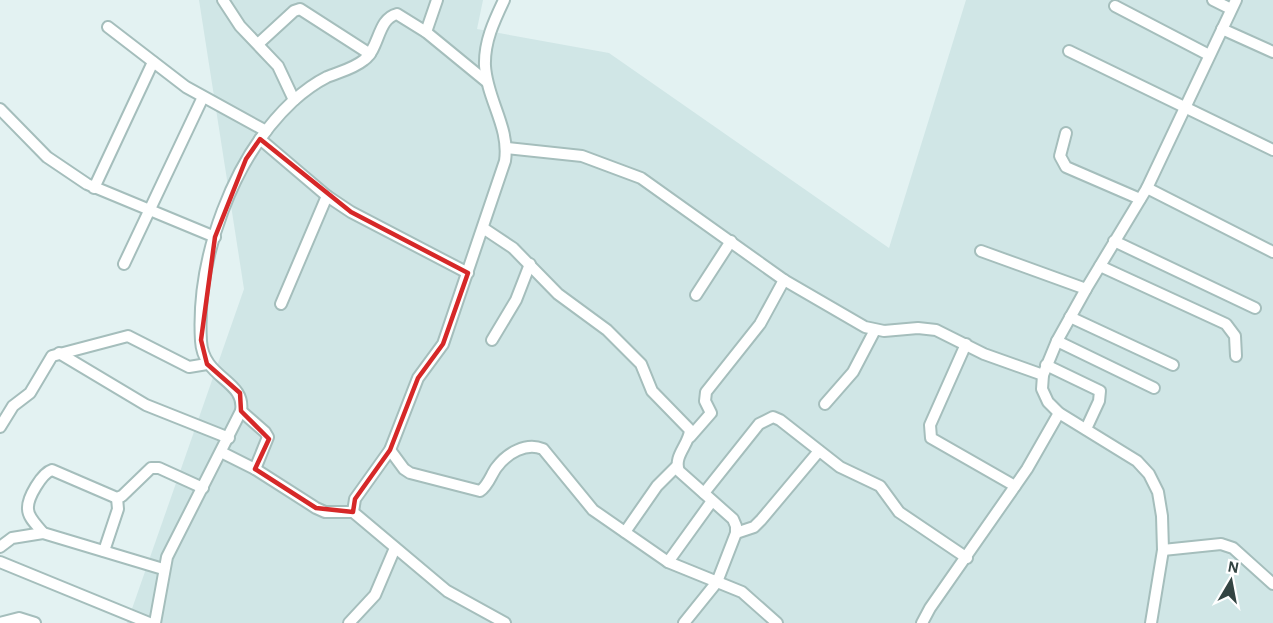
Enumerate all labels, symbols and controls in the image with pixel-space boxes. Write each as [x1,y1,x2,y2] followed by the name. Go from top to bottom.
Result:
[1201,551,1261,611] north arrow
[1227,558,1240,576] text: N

